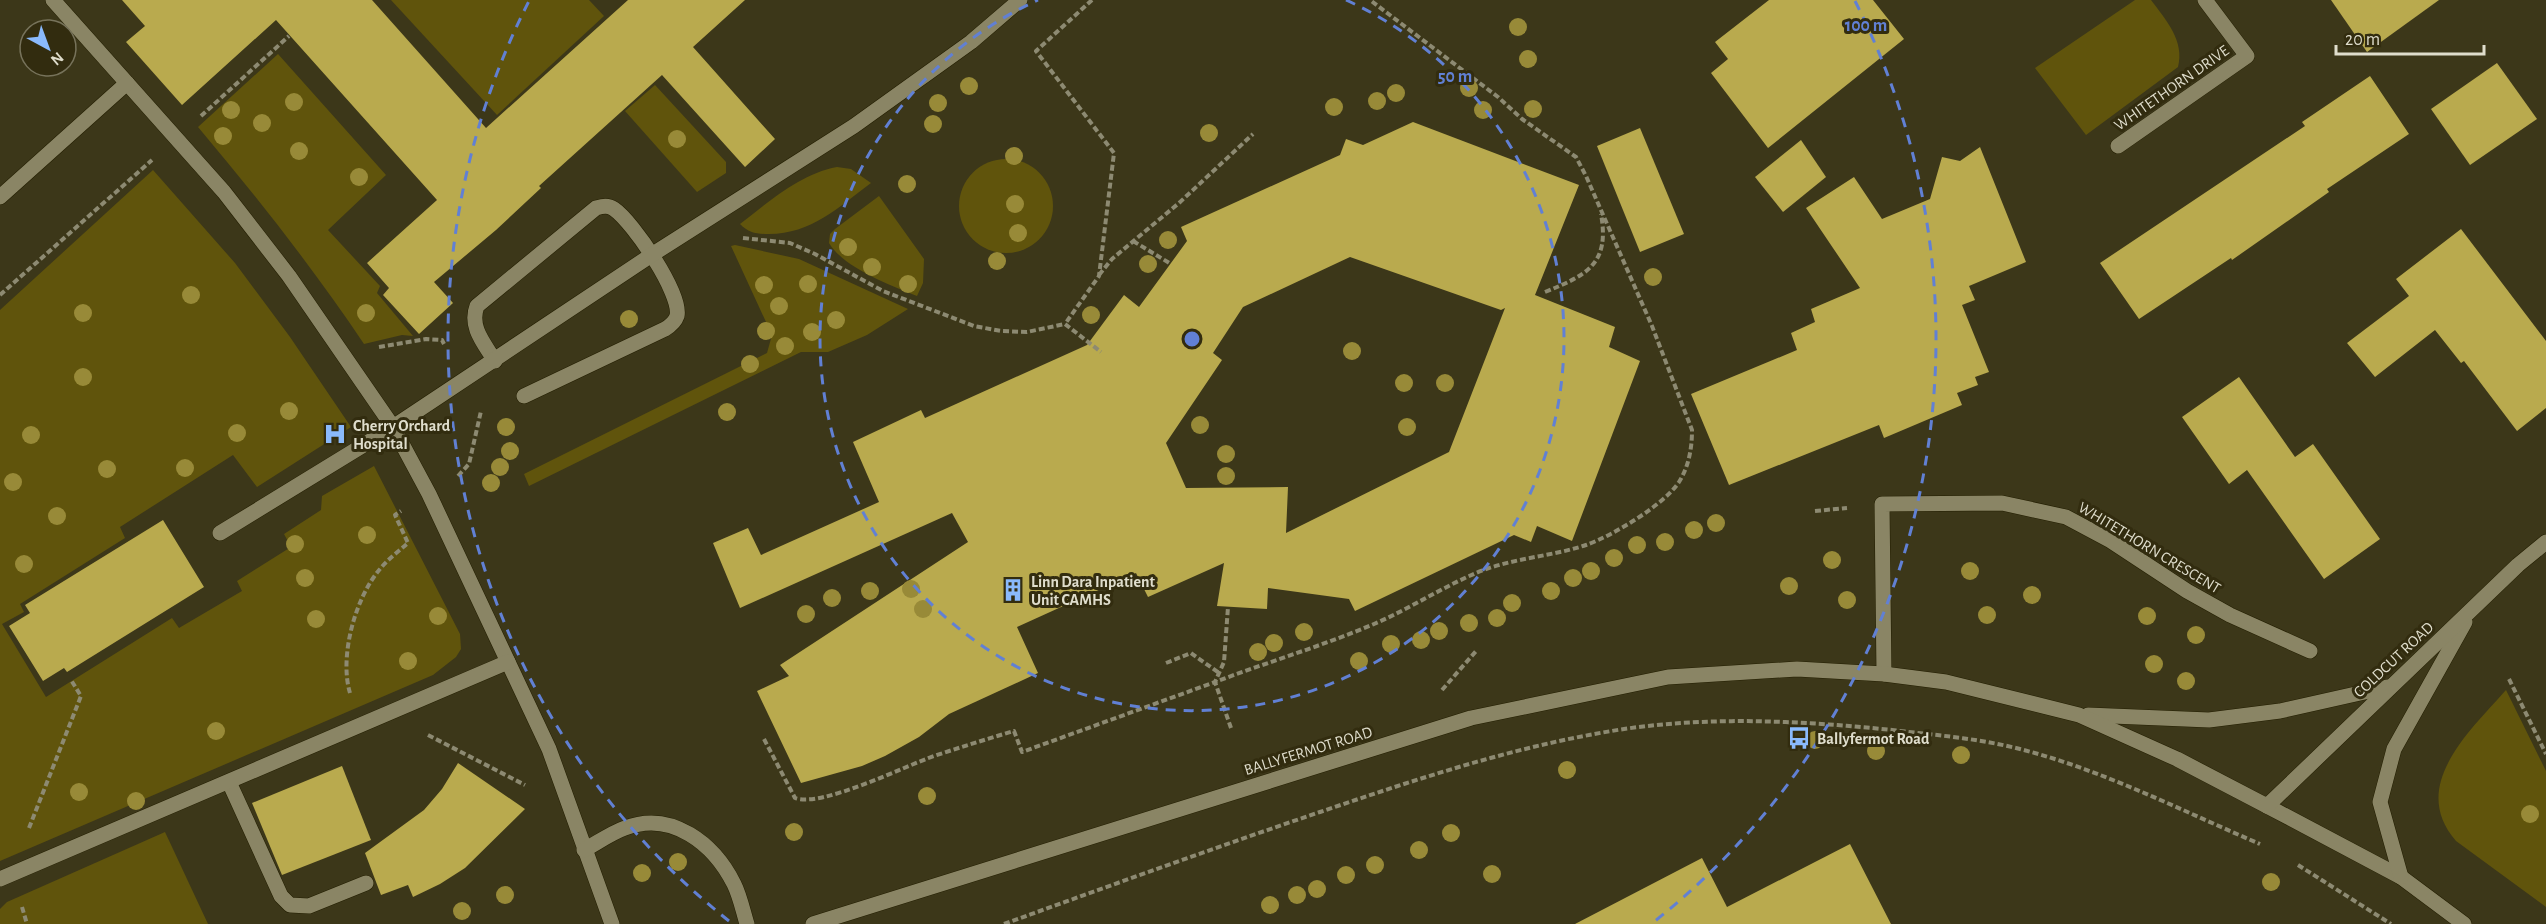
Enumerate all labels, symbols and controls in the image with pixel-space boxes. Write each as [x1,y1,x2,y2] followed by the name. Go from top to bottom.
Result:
[1845,17,1887,35] text: 100 m
[18,18,78,78] north arrow
[2336,18,2484,56] scale bar
[2345,31,2380,49] text: 20 m
[2111,42,2232,133] street label: WHITETHORN DRIVE
[48,49,67,68] text: N
[1438,68,1472,86] text: 50 m
[1182,329,1202,349] centre of rings
[353,418,451,452] place label: Cherry Orchard Hospital
[322,421,348,447] hospital icon: Cherry Orchard Hospital
[2075,499,2224,597] street label: WHITETHORN CRESCENT
[1031,574,1156,608] place label: Linn Dara Inpatient Unit CAMHS
[1000,577,1026,603] building icon: Linn Dara Inpatient Unit CAMHS
[2351,619,2437,701] street label: COLDCUT ROAD
[1242,724,1374,778] street label: BALLYFERMOT ROAD
[1786,725,1812,751] bus stop icon: Ballyfermot Road
[1817,731,1930,748] place label: Ballyfermot Road

